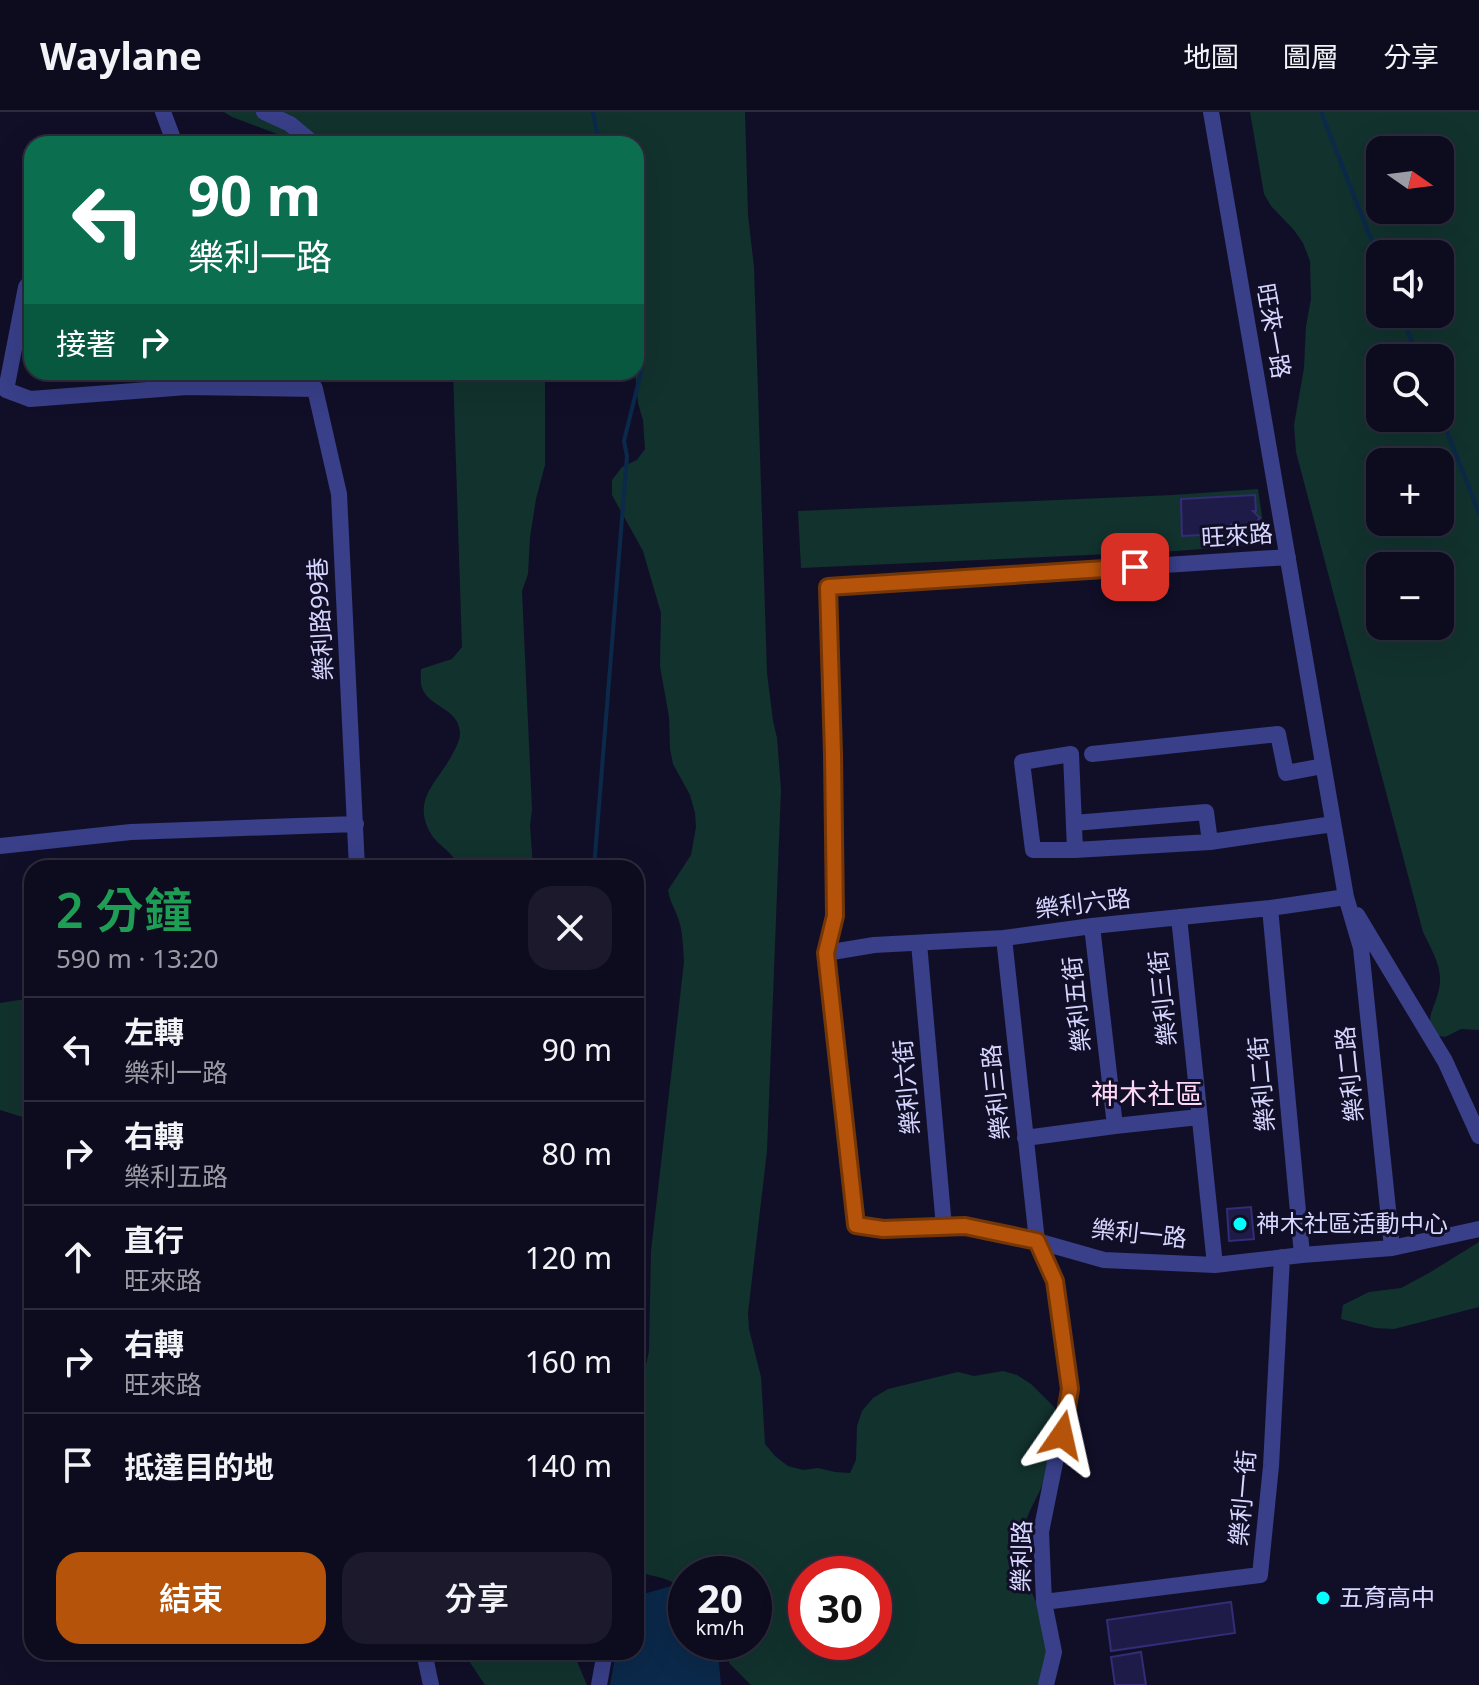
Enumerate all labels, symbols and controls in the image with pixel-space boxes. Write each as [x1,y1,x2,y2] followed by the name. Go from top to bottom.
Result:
[40,29,202,81] text: Waylane
[1183,37,1239,75] text: 地圖
[1283,37,1339,75] text: 圖層
[1383,37,1439,75] text: 分享
[1366,136,1454,224] north arrow
[1366,136,1454,640] map controls
[188,156,321,232] text: 90 m
[56,168,160,272] icon: left
[188,232,332,281] text: 樂利一路
[1366,240,1454,328] button: sound
[1250,281,1299,381] street label: 旺來一路
[132,320,176,364] icon: right
[56,323,116,364] text: 接著
[1366,344,1454,432] button: search
[1366,448,1454,536] button: +
[1200,516,1274,553] street label: 旺來路
[1101,533,1169,601] pin
[1113,545,1157,589] icon: arrive
[1366,552,1454,640] button: −
[300,557,339,682] street label: 樂利路99巷
[56,877,192,942] text: 2 分鐘
[1033,880,1132,925] street label: 樂利六路
[528,886,612,970] button: close
[56,940,219,976] text: 590 m · 13:20
[1140,949,1183,1048] street label: 樂利三街
[1054,955,1097,1054] street label: 樂利五街
[124,1011,184,1052] text: 左轉
[1327,1025,1370,1124] street label: 樂利二路
[56,1027,100,1071] icon: left
[542,1029,612,1070] text: 90 m
[1240,1035,1281,1133] street label: 樂利二街
[885,1038,926,1136] street label: 樂利六街
[973,1043,1016,1142] street label: 樂利三路
[124,1054,228,1090] text: 樂利一路
[1091,1074,1203,1112] district label: 神木社區
[124,1115,184,1156] text: 右轉
[56,1131,100,1175] icon: right
[542,1133,612,1174] text: 80 m
[124,1158,228,1194] text: 樂利五路
[1256,1206,1448,1239] place label: 神木社區活動中心
[1090,1211,1189,1254] street label: 樂利一路
[1231,1215,1249,1233] marker: 神木社區活動中心
[124,1219,184,1260] text: 直行
[56,1235,100,1279] icon: ahead
[525,1237,612,1278] text: 120 m
[124,1262,202,1298] text: 旺來路
[124,1323,184,1364] text: 右轉
[56,1339,100,1383] icon: right
[525,1341,612,1382] text: 160 m
[124,1366,202,1402] text: 旺來路
[1020,1393,1104,1477] position arrow
[56,1443,100,1487] icon: arrive
[525,1445,612,1486] text: 140 m
[124,1446,274,1487] text: 抵達目的地
[1221,1449,1262,1547] street label: 樂利一街
[1003,1520,1038,1592] street label: 樂利路
[56,1552,326,1644] button: 結束
[342,1552,612,1644] button: 分享
[788,1556,892,1660] speed limit sign: 30
[697,1570,743,1625] text: 20
[1339,1580,1435,1613] place label: 五育高中
[1314,1589,1332,1607] marker: 五育高中
[695,1614,745,1641] text: km/h

